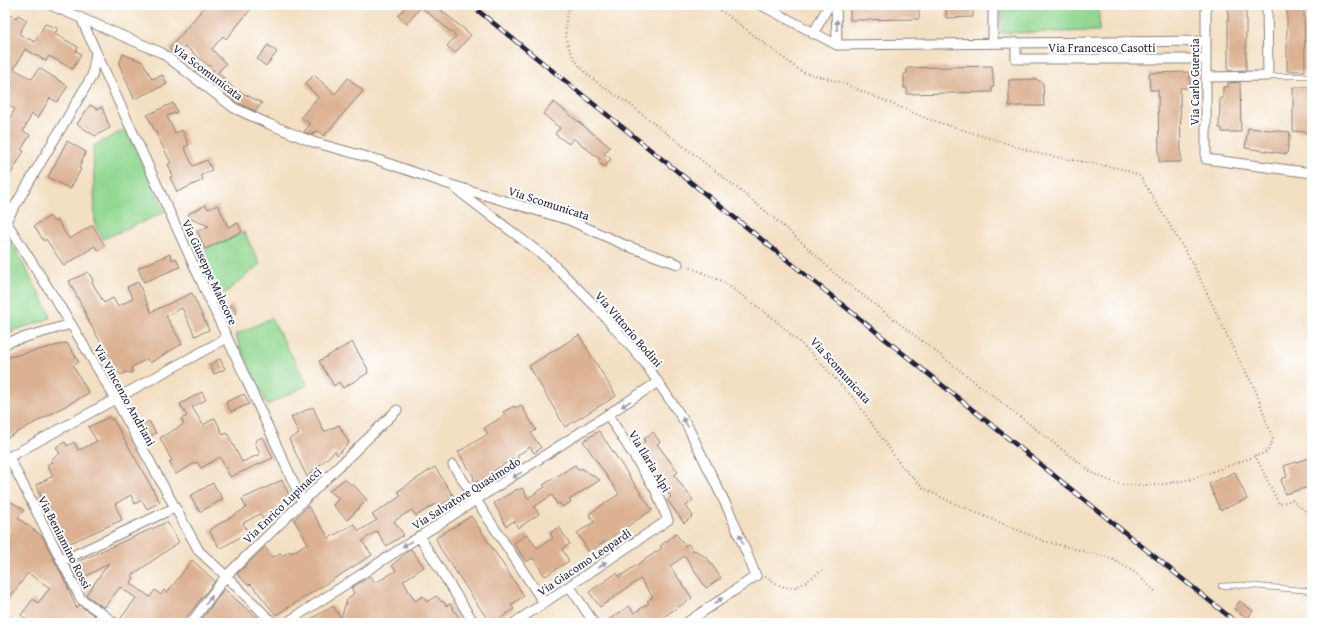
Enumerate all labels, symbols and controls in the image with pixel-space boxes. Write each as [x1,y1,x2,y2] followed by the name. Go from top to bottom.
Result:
[834,18,840,31] one-way arrow
[1186,38,1203,126] street label: Via Carlo Guercia
[1048,39,1156,56] street label: Via Francesco Casotti
[169,40,247,104] street label: Via Scomunicata
[506,182,592,224] street label: Via Scomunicata
[178,217,242,328] street label: Via Giuseppe Malecore
[591,287,667,371] street label: Via Vittorio Bodini
[807,333,876,407] street label: Via Scomunicata
[90,341,160,449] street label: Via Vincenzo Andriani
[620,400,632,407] one-way arrow
[681,417,689,427] one-way arrow
[625,427,675,496] street label: Via Ilaria Alpi
[408,453,524,533] street label: Via Salvatore Quasimodo
[239,463,326,547] street label: Via Enrico Lupinacci
[511,471,523,478] one-way arrow
[34,493,96,592] street label: Via Beniamino Rossi
[534,524,635,600] street label: Via Giacomo Leopardi
[738,534,744,545] one-way arrow
[402,540,412,548] one-way arrow
[597,561,607,569] one-way arrow
[205,594,213,605] one-way arrow
[713,597,723,605] one-way arrow

